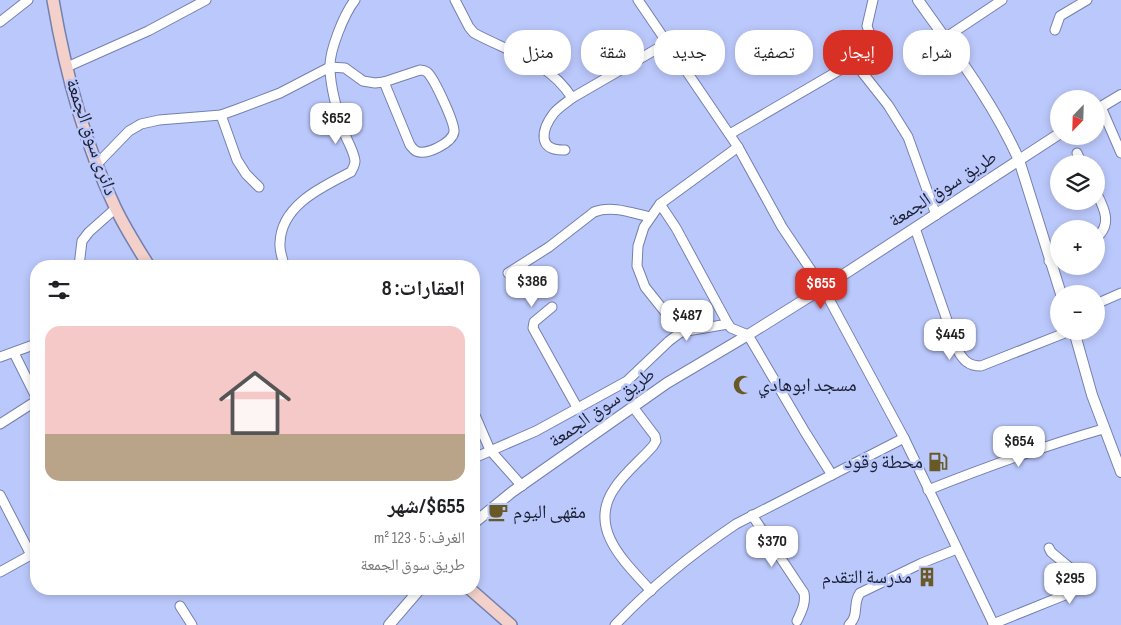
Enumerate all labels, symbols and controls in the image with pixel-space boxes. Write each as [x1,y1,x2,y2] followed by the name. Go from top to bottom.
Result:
[504,30,571,75] chip: منزل
[581,30,644,75] chip: شقة
[654,30,725,75] chip: جديد
[735,30,813,75] chip: تصفية
[823,30,893,75] chip: إيجار
[903,30,970,75] chip: شراء
[60,75,122,199] street label: دائرى سوق الجمعة
[1050,90,1105,145] north arrow
[1050,90,1105,340] map controls
[306,102,366,145] pin: $652
[321,109,351,128] text: $652
[885,146,1001,232] street label: طريق سوق الجمعة
[1050,155,1105,210] button: layers
[1050,220,1105,275] button: +
[502,266,562,308] pin: $386
[791,268,851,310] pin: $655
[517,272,547,291] text: $386
[806,274,836,293] text: $655
[45,276,73,304] icon: filters
[382,276,465,301] text: العقارات: 8
[1050,285,1105,340] button: −
[657,300,717,342] pin: $487
[672,306,702,325] text: $487
[920,318,980,361] pin: $445
[935,325,965,344] text: $445
[210,358,300,448] icon: home
[545,363,659,453] street label: طريق سوق الجمعة
[732,374,754,396] mosque icon: مسجد ابوهادي
[758,374,857,399] place label: مسجد ابوهادي
[989,426,1049,468] pin: $654
[1004,432,1034,451] text: $654
[844,451,923,474] place label: محطة وقود
[927,451,949,473] fuel station icon: محطة وقود
[388,494,465,519] text: $655/شهر
[487,501,509,523] cafe icon: مقهى اليوم
[513,501,586,525] place label: مقهى اليوم
[742,526,802,568] pin: $370
[374,529,465,548] text: الغرف: 5 · 123 m²
[757,532,787,551] text: $370
[360,556,465,575] text: طريق سوق الجمعة
[1040,562,1100,605] pin: $295
[822,566,912,590] place label: مدرسة التقدم
[916,566,938,588] building icon: مدرسة التقدم
[1055,569,1085,588] text: $295

